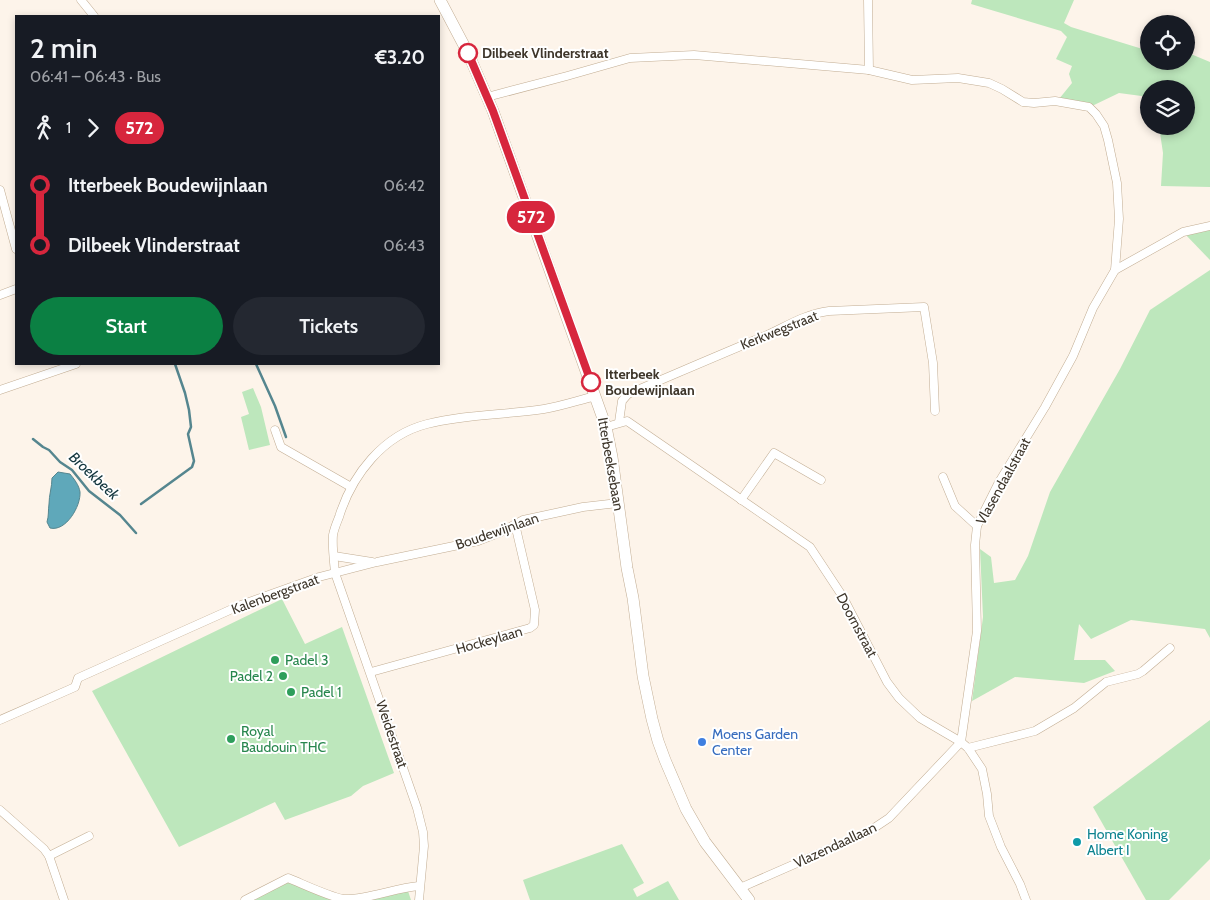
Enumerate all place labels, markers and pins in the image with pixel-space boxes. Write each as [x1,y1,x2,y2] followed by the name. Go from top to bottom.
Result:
[458,43,478,63] marker: Dilbeek Vlinderstraat
[482,44,609,62] place label: Dilbeek Vlinderstraat
[605,365,695,399] place label: Itterbeek Boudewijnlaan
[581,372,601,392] marker: Itterbeek Boudewijnlaan
[285,651,329,669] place label: Padel 3
[269,654,281,666] marker: Padel 3
[230,667,273,685] place label: Padel 2
[277,670,289,682] marker: Padel 2
[301,683,342,701] place label: Padel 1
[285,686,297,698] marker: Padel 1
[241,722,327,756] place label: Royal Baudouin THC
[712,725,798,759] place label: Moens Garden Center
[225,733,237,745] marker: Royal Baudouin THC
[696,736,708,748] marker: Moens Garden Center
[1087,825,1169,859] place label: Home Koning Albert I
[1071,836,1083,848] marker: Home Koning Albert I

